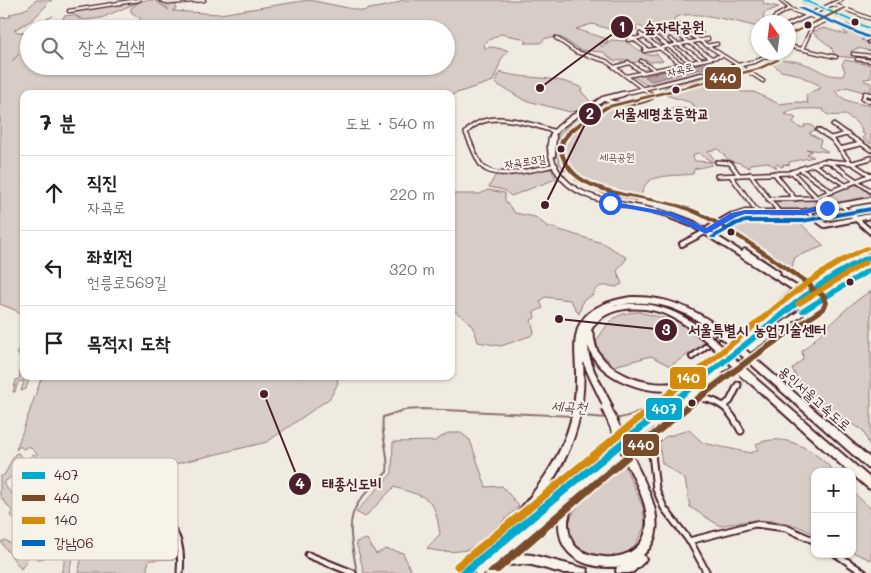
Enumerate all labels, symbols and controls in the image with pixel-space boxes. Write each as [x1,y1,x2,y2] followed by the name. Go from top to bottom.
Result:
[609,12,714,42] callout: 숲자락공원
[751,15,796,60] north arrow
[619,16,625,36] text: 1
[644,16,704,36] text: 숲자락공원
[850,17,860,27] unlabelled marker
[20,20,455,75] search box
[803,20,813,30] unlabelled marker
[38,34,66,62] icon: search
[78,34,145,59] text: 장소 검색
[665,58,695,79] street label: 자곡로
[704,66,742,90] line badge: 440
[710,68,736,87] text: 440
[671,85,681,95] unlabelled marker
[578,99,719,129] callout: 서울세명초등학교
[586,103,594,123] text: 2
[613,103,709,123] text: 서울세명초등학교
[40,108,76,135] text: 7 분
[346,112,435,133] text: 도보 · 540 m
[556,144,566,154] unlabelled marker
[599,149,635,164] park label: 세곡공원
[503,151,547,171] street label: 자곡로3길
[87,169,118,194] text: 직진
[40,179,68,207] icon: ahead
[389,183,435,204] text: 220 m
[599,192,622,215] route start
[87,196,126,217] text: 자곡로
[816,197,839,220] route end
[726,227,736,237] unlabelled marker
[87,244,133,269] text: 좌회전
[40,254,68,282] icon: left
[389,258,435,279] text: 320 m
[87,271,167,292] text: 헌릉로569길
[845,277,855,287] unlabelled marker
[653,315,837,345] callout: 서울특별시 농업기술센터
[661,319,671,339] text: 3
[688,319,826,339] text: 서울특별시 농업기술센터
[40,329,68,357] icon: arrive
[87,330,170,355] text: 목적지 도착
[775,361,855,435] street label: 용인서울고속도로
[669,366,707,390] line badge: 140
[676,368,700,387] text: 140
[550,395,590,417] water label: 세곡천
[645,397,683,421] line badge: 407
[687,398,697,408] unlabelled marker
[651,399,677,418] text: 407
[622,433,660,457] line badge: 440
[628,435,654,454] text: 440
[12,458,178,560] legend
[54,465,79,484] text: 407
[811,468,856,558] map controls
[811,468,856,513] button: +
[287,469,393,499] callout: 태종신도비
[295,473,305,493] text: 4
[322,473,382,493] text: 태종신도비
[54,488,79,507] text: 440
[54,510,77,529] text: 140
[811,513,856,558] button: −
[54,533,94,552] text: 강남06

